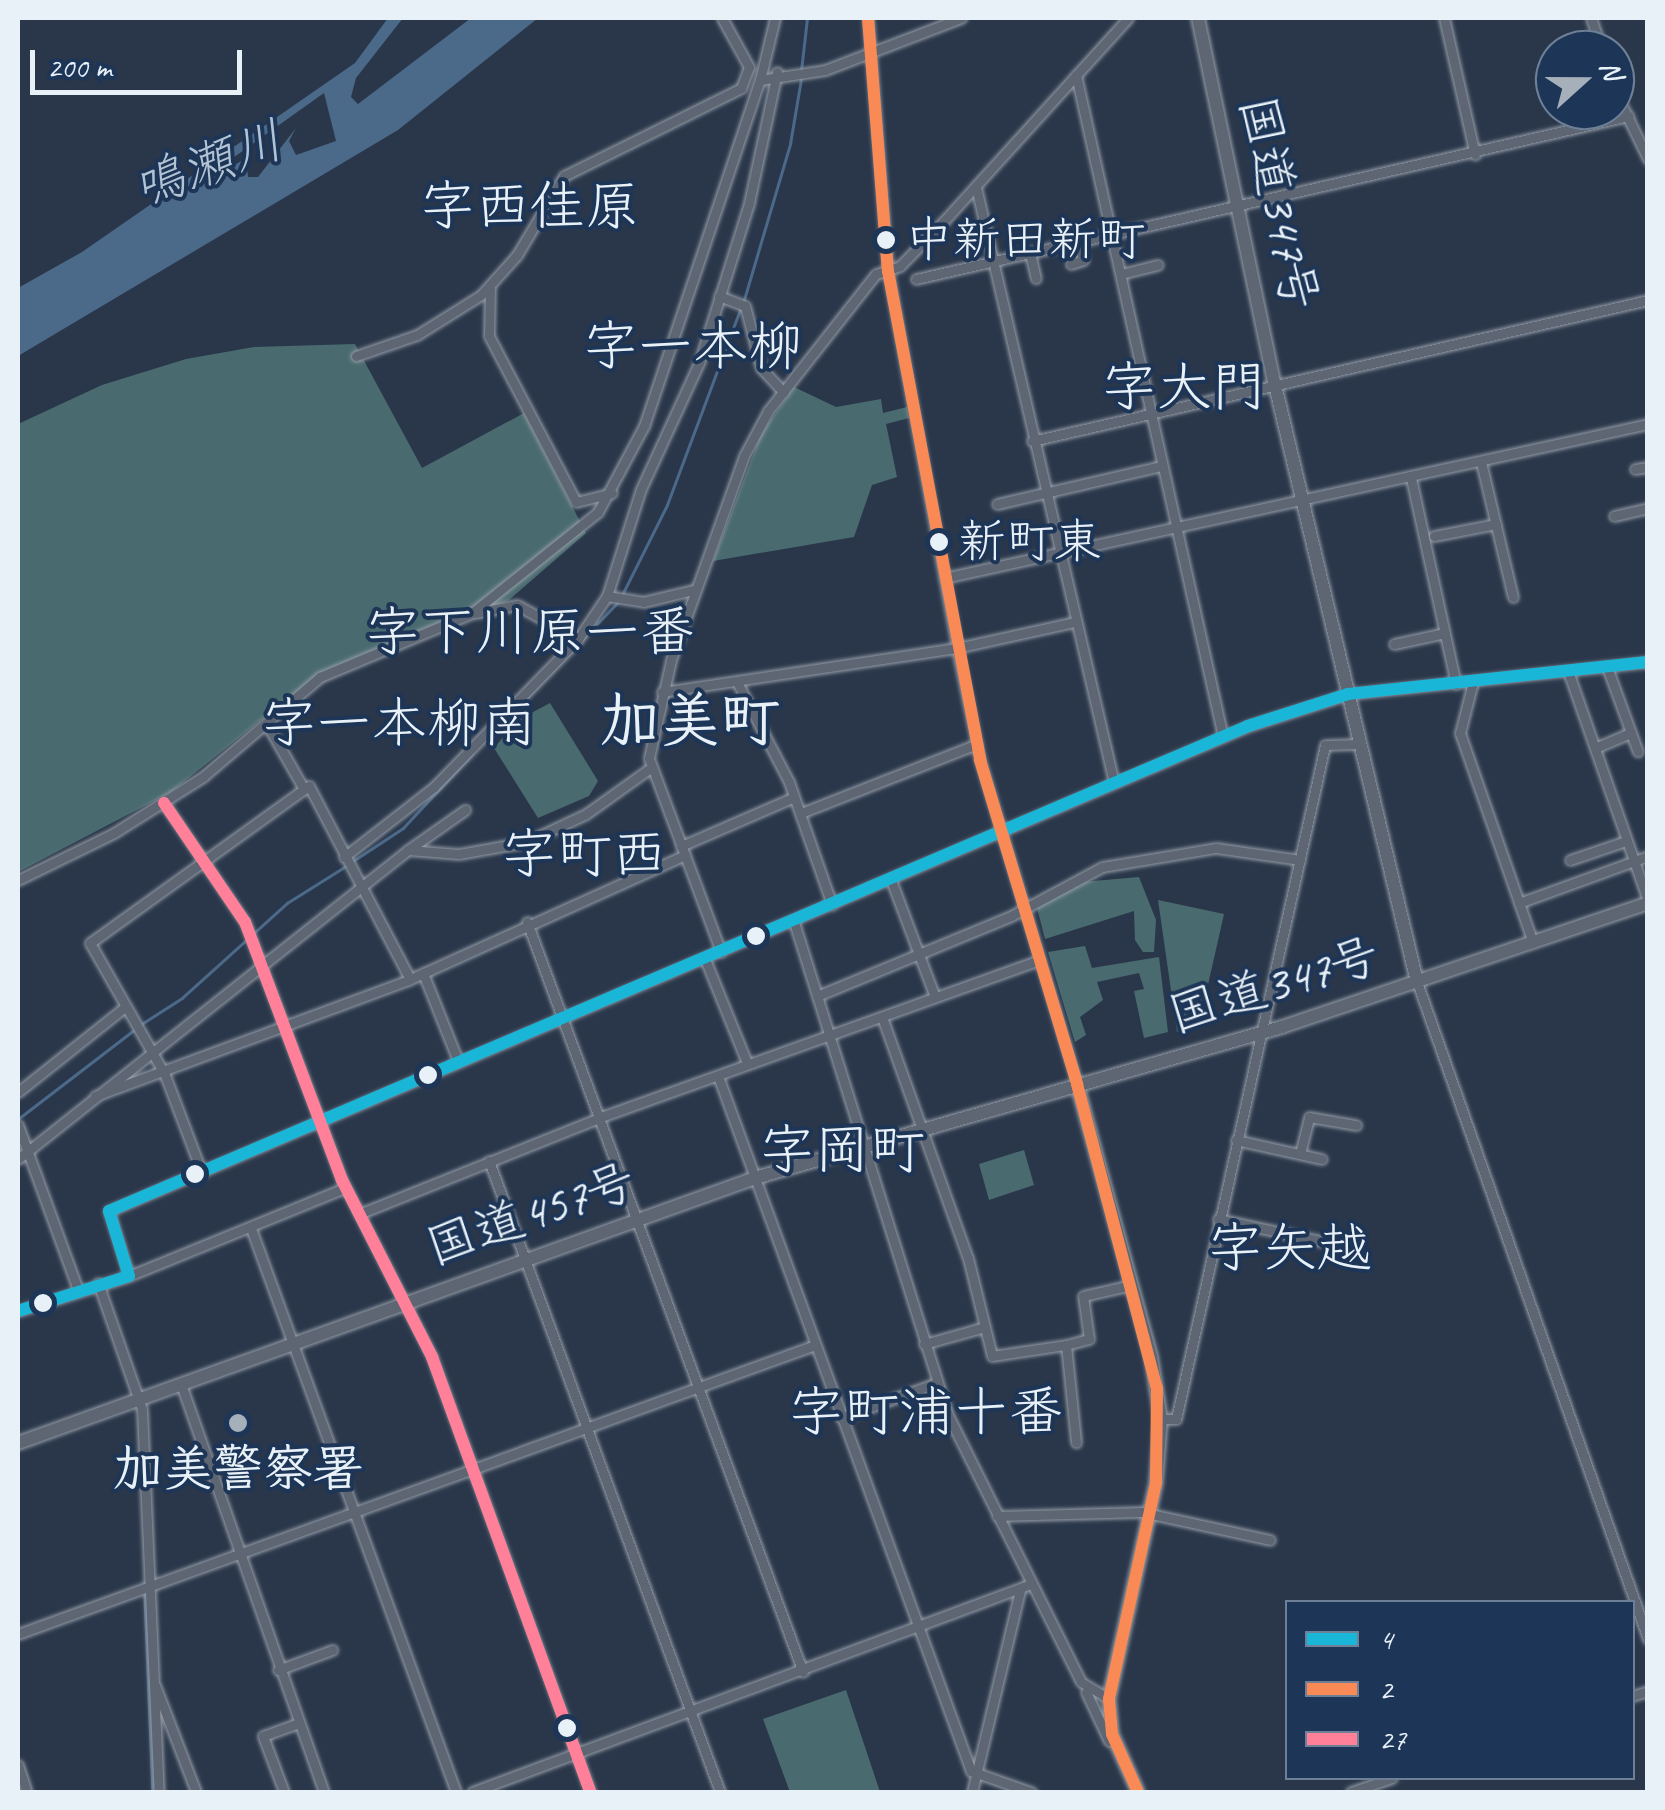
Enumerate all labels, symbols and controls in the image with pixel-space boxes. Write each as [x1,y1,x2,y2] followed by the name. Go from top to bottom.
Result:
[35,30,248,92] scale bar
[1535,30,1635,130] north arrow
[47,48,112,86] text: 200 m
[1592,55,1631,84] text: N
[1227,90,1331,316] street label: 国道347号
[124,109,292,221] water label: 鳴瀬川
[420,174,640,240] district label: 字西佳原
[905,211,1145,269] place label: 中新田新町
[876,230,896,250] marker: 中新田新町
[583,314,803,380] district label: 字一本柳
[1102,355,1266,421] district label: 字大門
[958,513,1102,571] place label: 新町東
[929,532,949,552] marker: 新町東
[365,600,695,666] district label: 字下川原一番
[600,684,780,756] district label: 加美町
[262,691,536,757] district label: 字一本柳南
[502,822,666,888] district label: 字町西
[1161,925,1387,1045] street label: 国道347号
[746,926,766,946] unlabelled marker
[418,1065,438,1085] unlabelled marker
[760,1118,924,1184] district label: 字岡町
[418,1150,644,1278] street label: 国道457号
[185,1164,205,1184] unlabelled marker
[1208,1216,1372,1282] district label: 字矢越
[33,1293,53,1313] unlabelled marker
[789,1380,1063,1446] district label: 字町浦十番
[227,1412,249,1434] marker: 加美警察署
[113,1439,363,1499] place label: 加美警察署
[1285,1600,1635,1780] legend
[1379,1620,1393,1658] text: 4
[1379,1670,1393,1708] text: 2
[557,1718,577,1738] unlabelled marker
[1379,1720,1406,1758] text: 27

